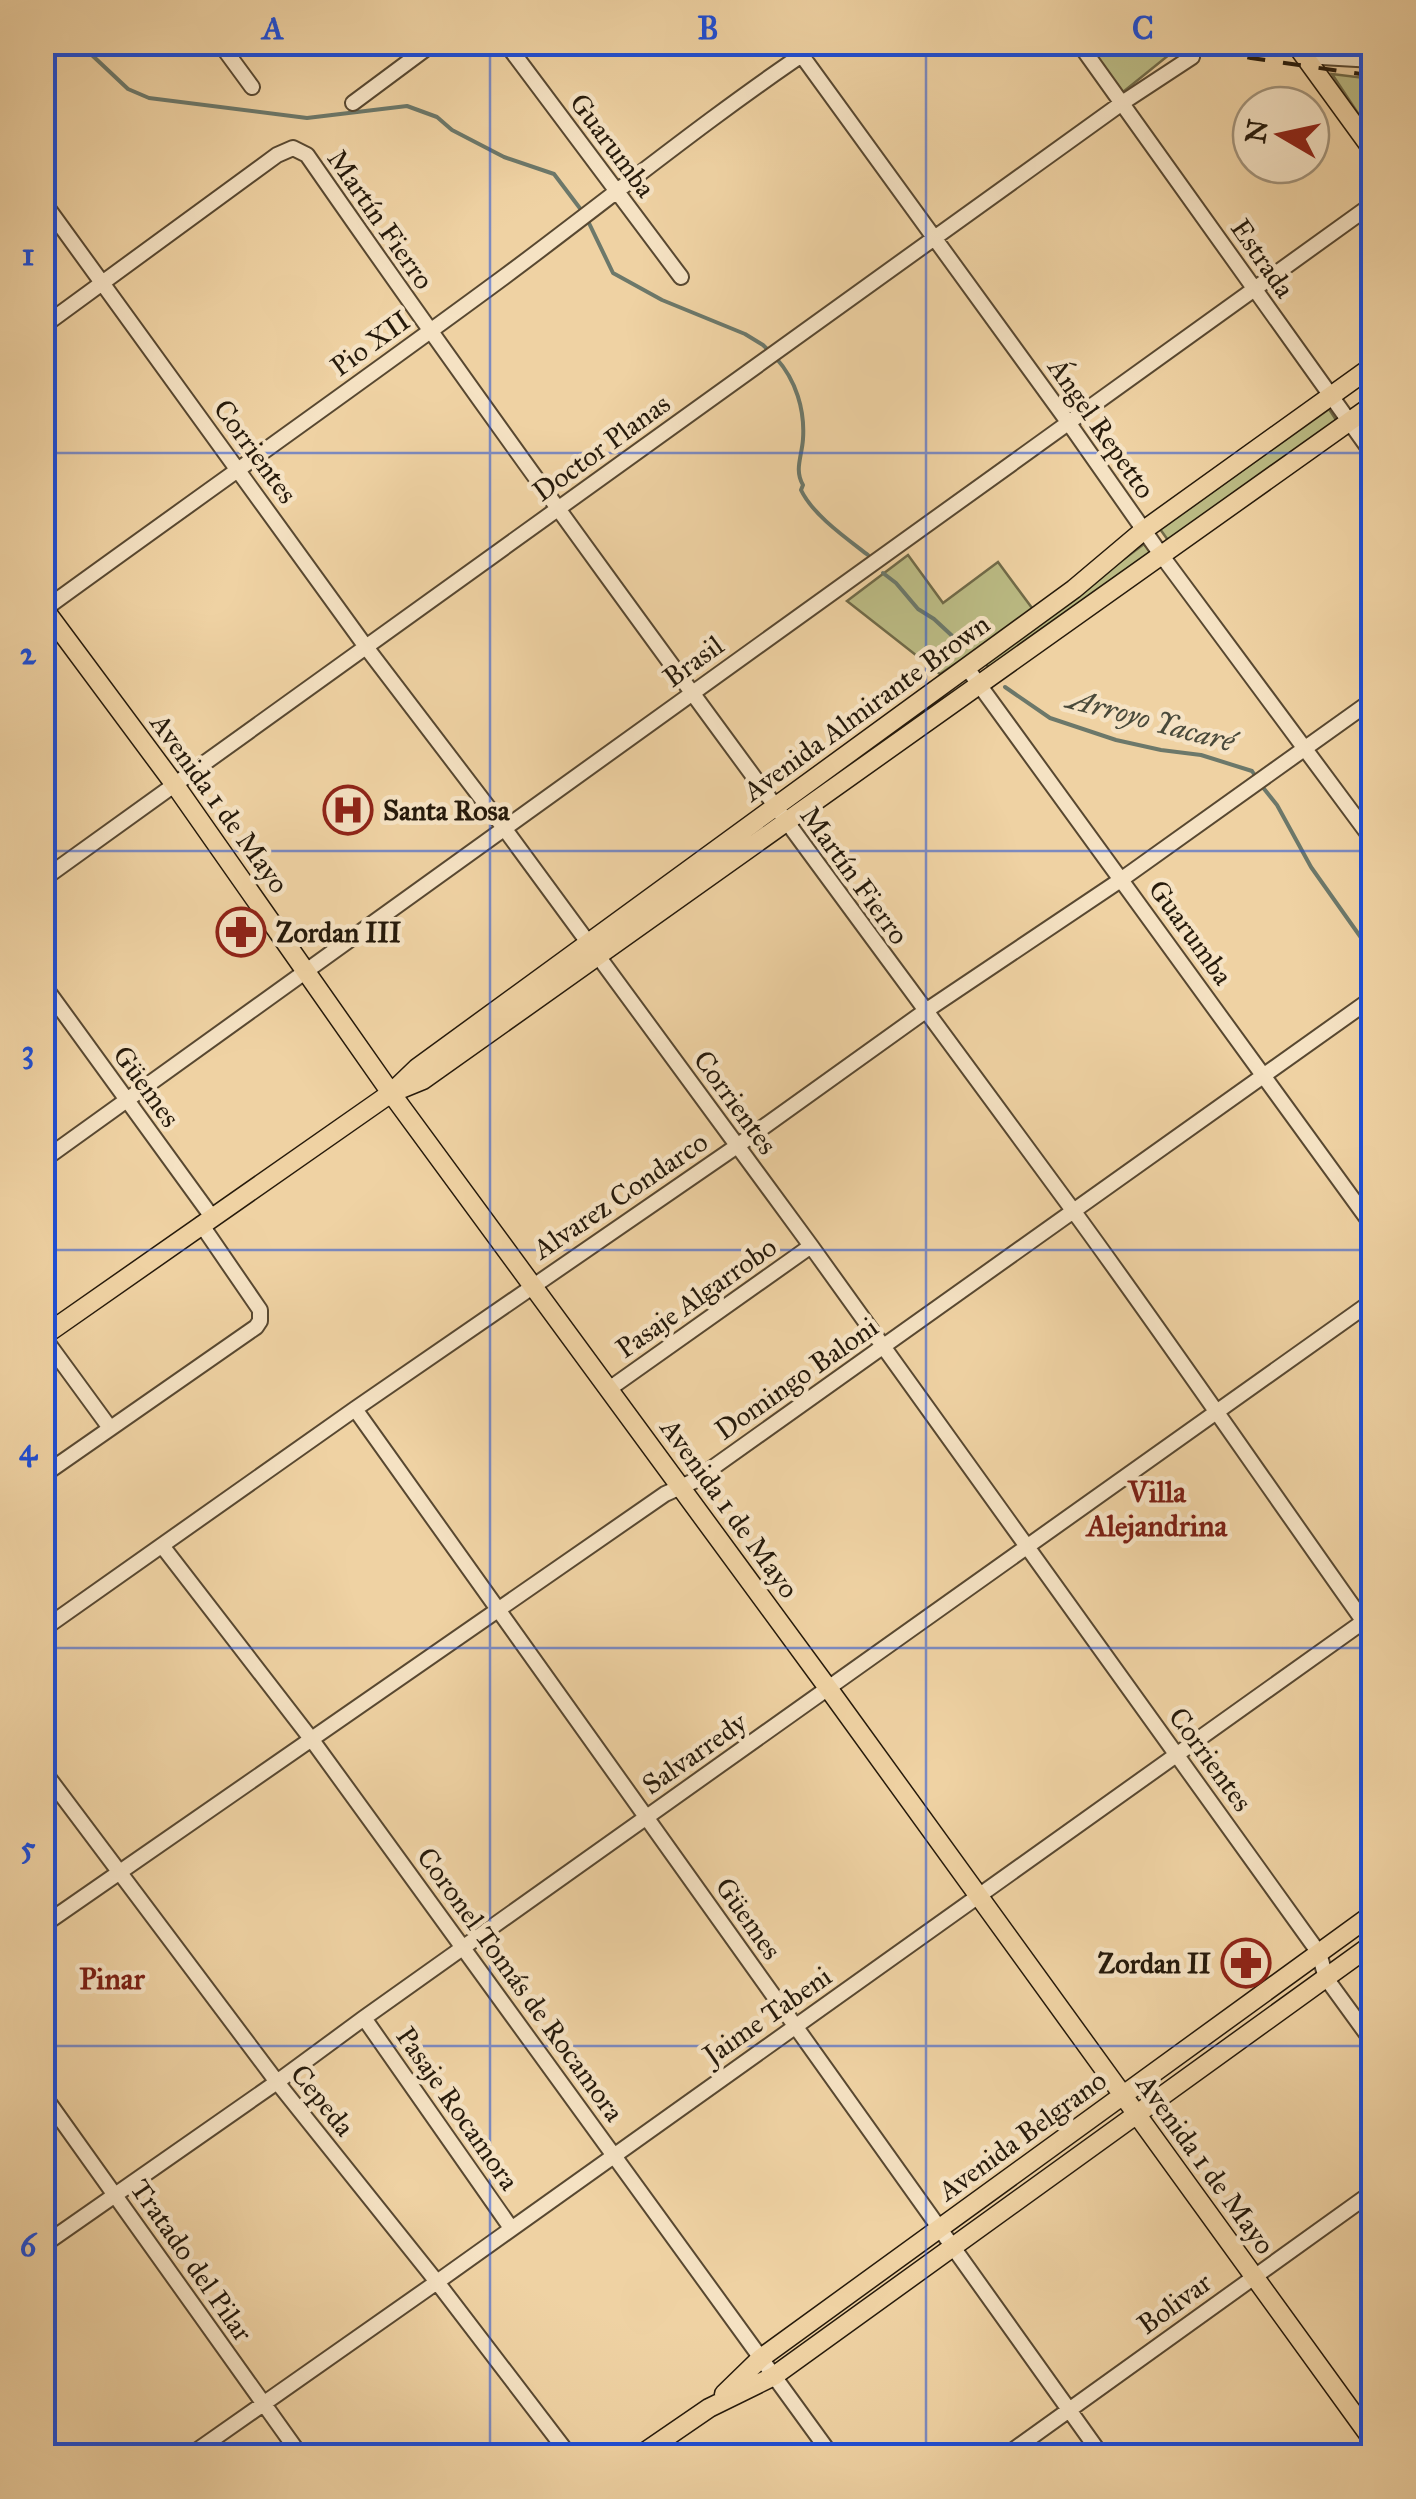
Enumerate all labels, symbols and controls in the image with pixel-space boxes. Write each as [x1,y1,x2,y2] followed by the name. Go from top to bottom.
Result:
[260,9,284,48] text: A
[697,9,719,48] text: B
[1132,9,1154,48] text: C
[1231,85,1331,185] north arrow
[562,86,663,205] street label: Guarumba
[1238,116,1276,146] text: N
[320,143,442,296] street label: Martín Fierro
[1223,212,1302,305] street label: Estrada
[22,235,35,274] text: 1
[324,303,417,384] street label: Pio XII
[1040,351,1163,505] street label: Ángel Repetto
[526,386,677,509] street label: Doctor Planas
[206,392,305,510] street label: Corrientes
[735,606,996,809] street label: Avenida Almirante Brown
[656,628,731,695] street label: Brasil
[20,634,37,673] text: 2
[1061,680,1243,761] water label: Arroyo Yacaré
[142,706,297,900] street label: Avenida 1 de Mayo
[322,784,374,836] hospital icon: Santa Rosa
[383,793,511,828] place label: Santa Rosa
[793,799,917,951] street label: Martín Fierro
[1141,873,1241,992] street label: Guarumba
[215,906,267,958] pharmacy icon: Zordan III
[276,915,401,950] place label: Zordan III
[22,1032,34,1071] text: 3
[105,1039,188,1134] street label: Güemes
[686,1043,785,1161] street label: Corrientes
[525,1124,714,1267] street label: Alvarez Condarco
[609,1229,783,1366] street label: Pasaje Algarrobo
[708,1309,885,1448] street label: Domingo Baloni
[652,1411,807,1605] street label: Avenida 1 de Mayo
[19,1430,38,1469] text: 4
[1085,1474,1229,1544] district label: Villa Alejandrina
[1161,1700,1260,1818] street label: Corrientes
[635,1704,754,1802] street label: Salvarredy
[21,1828,36,1867] text: 5
[409,1840,632,2128] street label: Coronel Tomás de Rocamora
[708,1870,789,1966] street label: Güemes
[1220,1937,1272,1989] pharmacy icon: Zordan II
[1098,1946,1211,1981] place label: Zordan II
[694,1958,838,2074] street label: Jaime Tabeni
[79,1961,146,1997] district label: Pinar
[388,2020,527,2197] street label: Pasaje Rocamora
[283,2057,362,2143] street label: Cepeda
[930,2063,1113,2209] street label: Avenida Belgrano
[1128,2067,1283,2261] street label: Avenida 1 de Mayo
[123,2172,261,2349] street label: Tratado del Pilar
[20,2226,38,2265] text: 6
[1130,2264,1219,2342] street label: Bolivar

